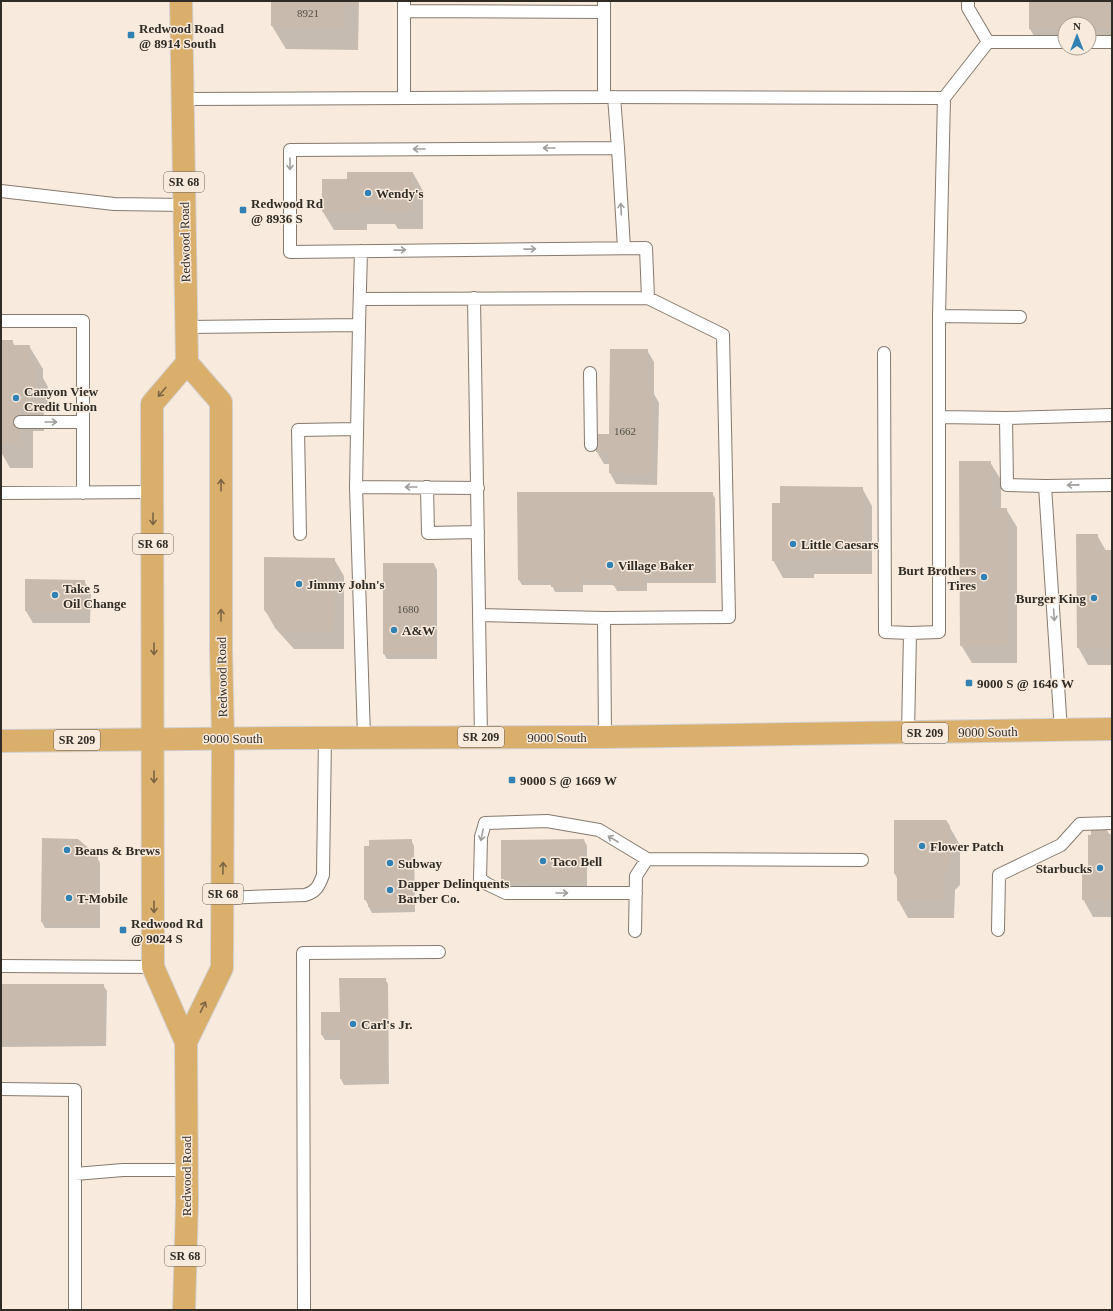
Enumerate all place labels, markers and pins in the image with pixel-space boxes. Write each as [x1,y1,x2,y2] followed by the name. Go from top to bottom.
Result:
[139,21,225,51] place label: Redwood Road @ 8914 South
[126,30,136,40] marker: Redwood Road @ 8914 South
[376,186,424,201] place label: Wendy's
[363,188,373,198] marker: Wendy's
[251,196,324,226] place label: Redwood Rd @ 8936 S
[238,205,248,215] marker: Redwood Rd @ 8936 S
[24,384,99,414] place label: Canyon View Credit Union
[11,393,21,403] marker: Canyon View Credit Union
[801,537,879,552] place label: Little Caesars
[788,539,798,549] marker: Little Caesars
[618,558,694,573] place label: Village Baker
[605,560,615,570] marker: Village Baker
[898,563,976,593] place label: Burt Brothers Tires
[979,572,989,582] marker: Burt Brothers Tires
[307,577,385,592] place label: Jimmy John's
[294,579,304,589] marker: Jimmy John's
[63,581,126,611] place label: Take 5 Oil Change
[50,590,60,600] marker: Take 5 Oil Change
[1016,591,1086,606] place label: Burger King
[1089,593,1099,603] marker: Burger King
[402,623,435,638] place label: A&W
[389,625,399,635] marker: A&W
[977,676,1074,691] place label: 9000 S @ 1646 W
[964,678,974,688] marker: 9000 S @ 1646 W
[520,773,617,788] place label: 9000 S @ 1669 W
[507,775,517,785] marker: 9000 S @ 1669 W
[930,839,1005,854] place label: Flower Patch
[917,841,927,851] marker: Flower Patch
[75,843,160,858] place label: Beans & Brews
[62,845,72,855] marker: Beans & Brews
[551,854,603,869] place label: Taco Bell
[398,856,443,871] place label: Subway
[538,856,548,866] marker: Taco Bell
[385,858,395,868] marker: Subway
[1036,861,1092,876] place label: Starbucks
[1095,863,1105,873] marker: Starbucks
[398,876,509,906] place label: Dapper Delinquents Barber Co.
[385,885,395,895] marker: Dapper Delinquents Barber Co.
[77,891,128,906] place label: T-Mobile
[64,893,74,903] marker: T-Mobile
[131,916,204,946] place label: Redwood Rd @ 9024 S
[118,925,128,935] marker: Redwood Rd @ 9024 S
[361,1017,413,1032] place label: Carl's Jr.
[348,1019,358,1029] marker: Carl's Jr.

